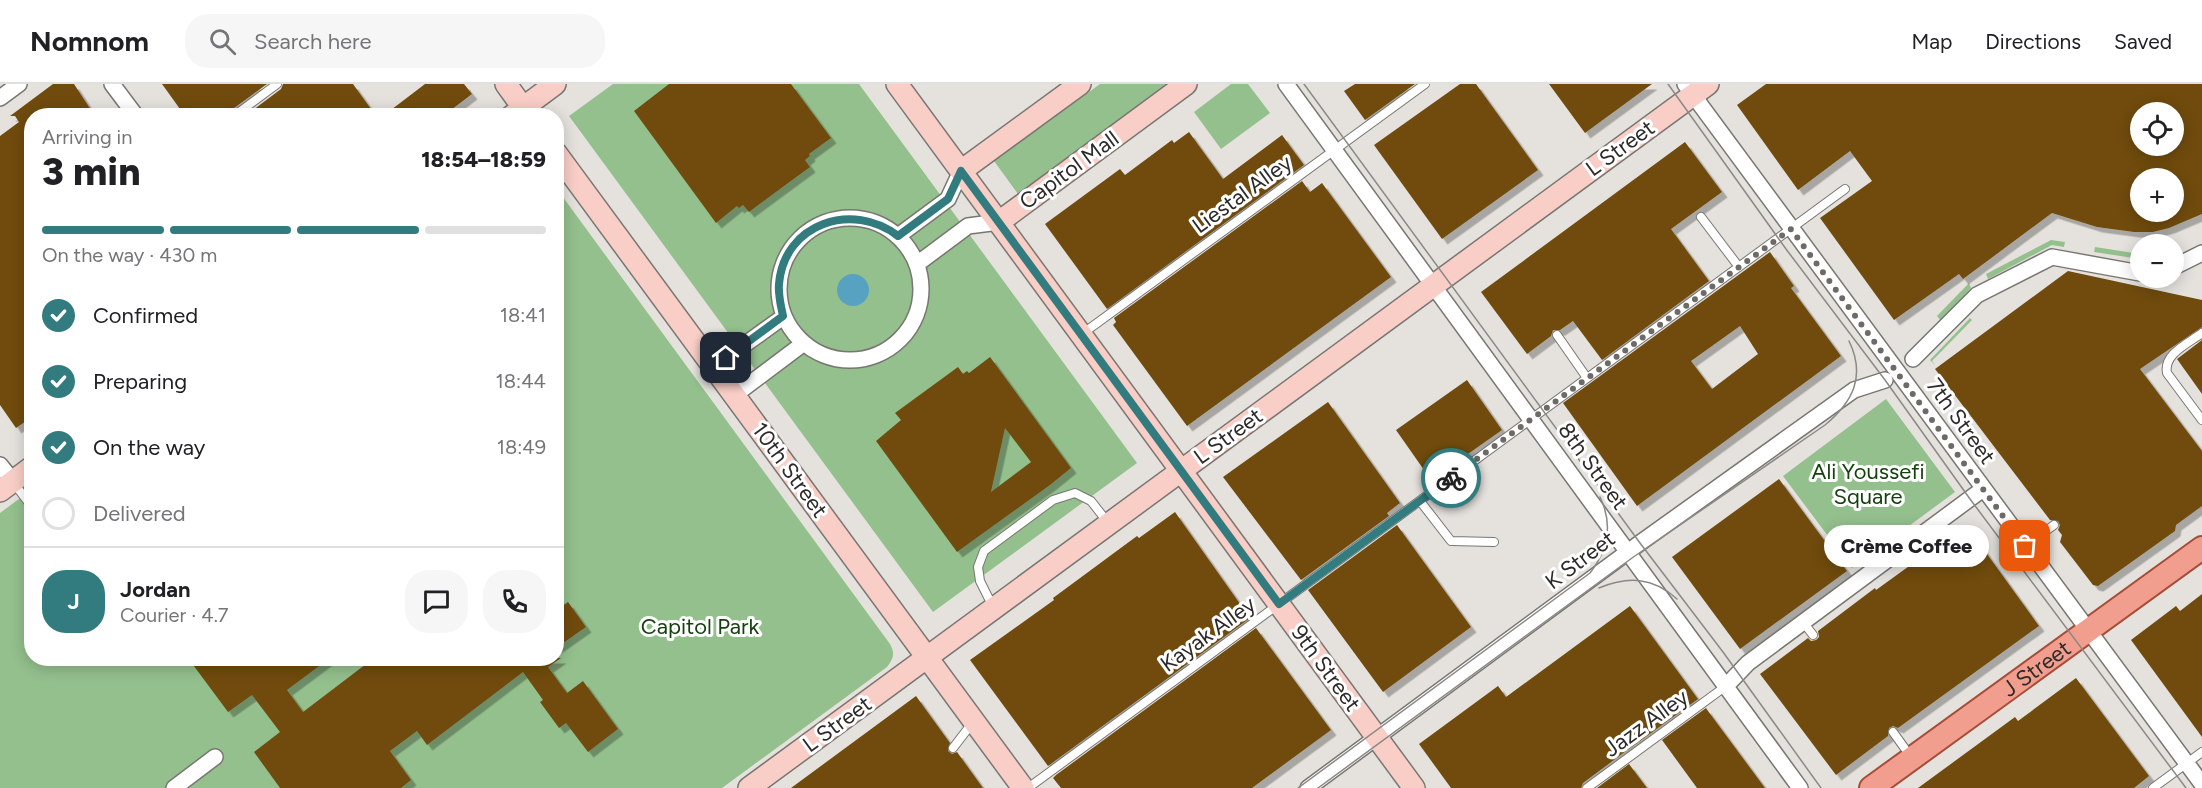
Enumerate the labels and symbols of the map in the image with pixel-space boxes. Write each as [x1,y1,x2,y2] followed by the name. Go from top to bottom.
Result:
[1580,114,1660,182] street label: L Street
[1014,125,1124,215] street label: Capitol Mall
[1187,149,1297,239] street label: Liestal Alley
[700,332,751,383] pin
[1921,373,2001,469] street label: 7th Street
[1188,402,1268,470] street label: L Street
[747,417,833,523] street label: 10th Street
[1552,417,1634,515] street label: 8th Street
[1421,448,1481,508] courier
[1811,458,1925,510] park label: Ali Youssefi Square
[1999,520,2050,571] pin
[1540,525,1620,595] street label: K Street
[1824,525,1989,567] callout: Crème Coffee
[1155,590,1261,677] street label: Kayak Alley
[641,613,759,640] park label: Capitol Park
[1286,620,1366,716] street label: 9th Street
[1996,634,2076,702] street label: J Street
[1599,683,1694,763] street label: Jazz Alley
[797,690,877,758] street label: L Street

